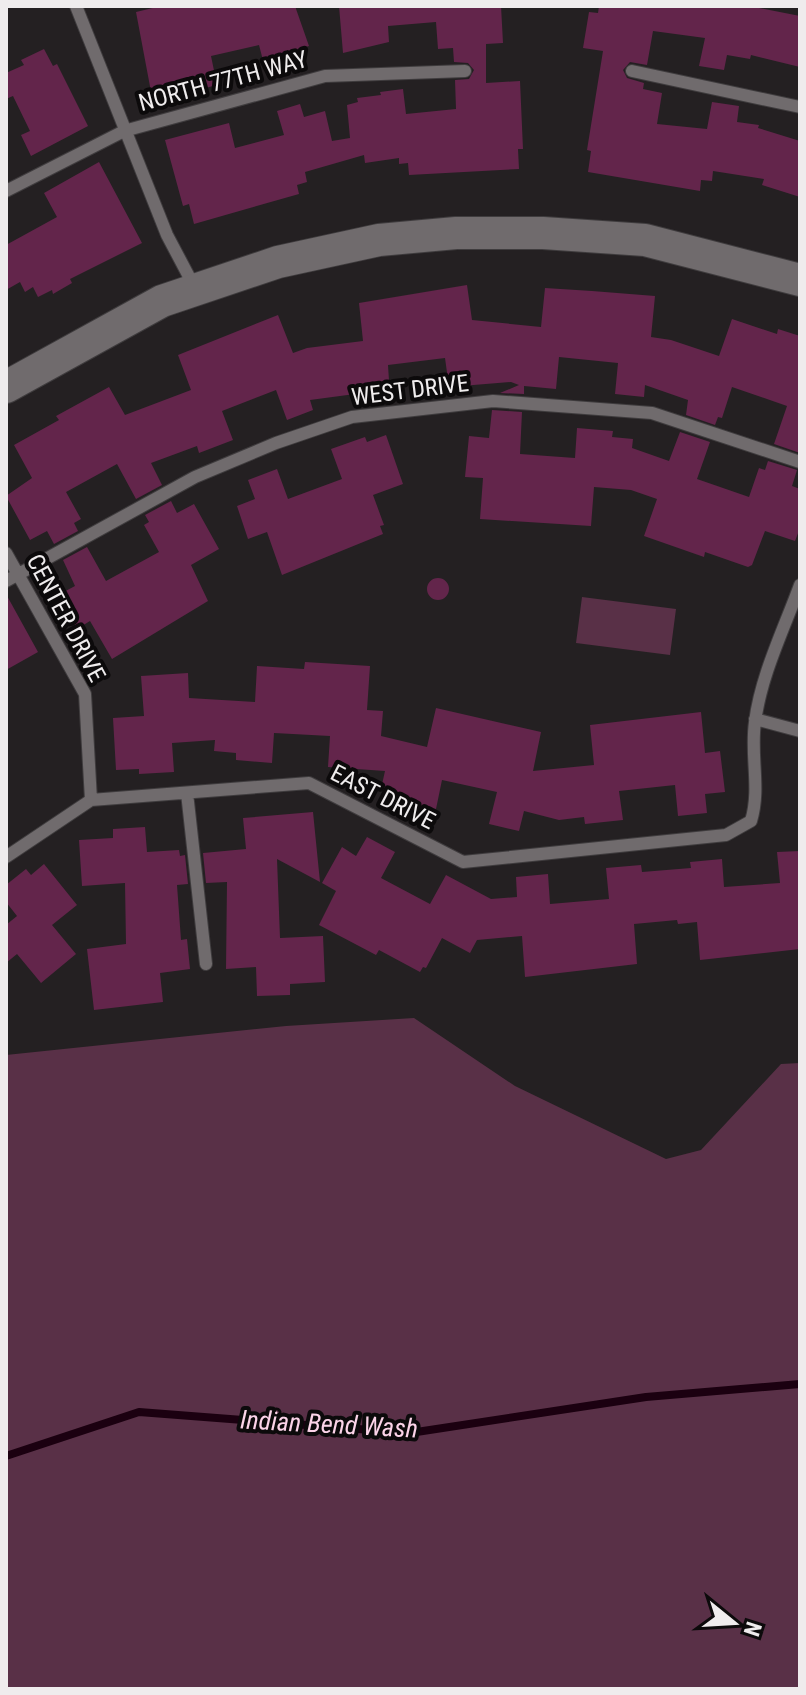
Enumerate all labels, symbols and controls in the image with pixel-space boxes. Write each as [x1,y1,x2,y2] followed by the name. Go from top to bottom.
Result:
[135,45,311,117] street label: NORTH 77TH WAY
[350,369,470,411] street label: WEST DRIVE
[21,549,111,687] street label: CENTER DRIVE
[326,759,440,835] street label: EAST DRIVE
[239,1404,419,1444] water label: Indian Bend Wash
[694,1583,774,1663] north arrow
[739,1619,767,1639] text: N

